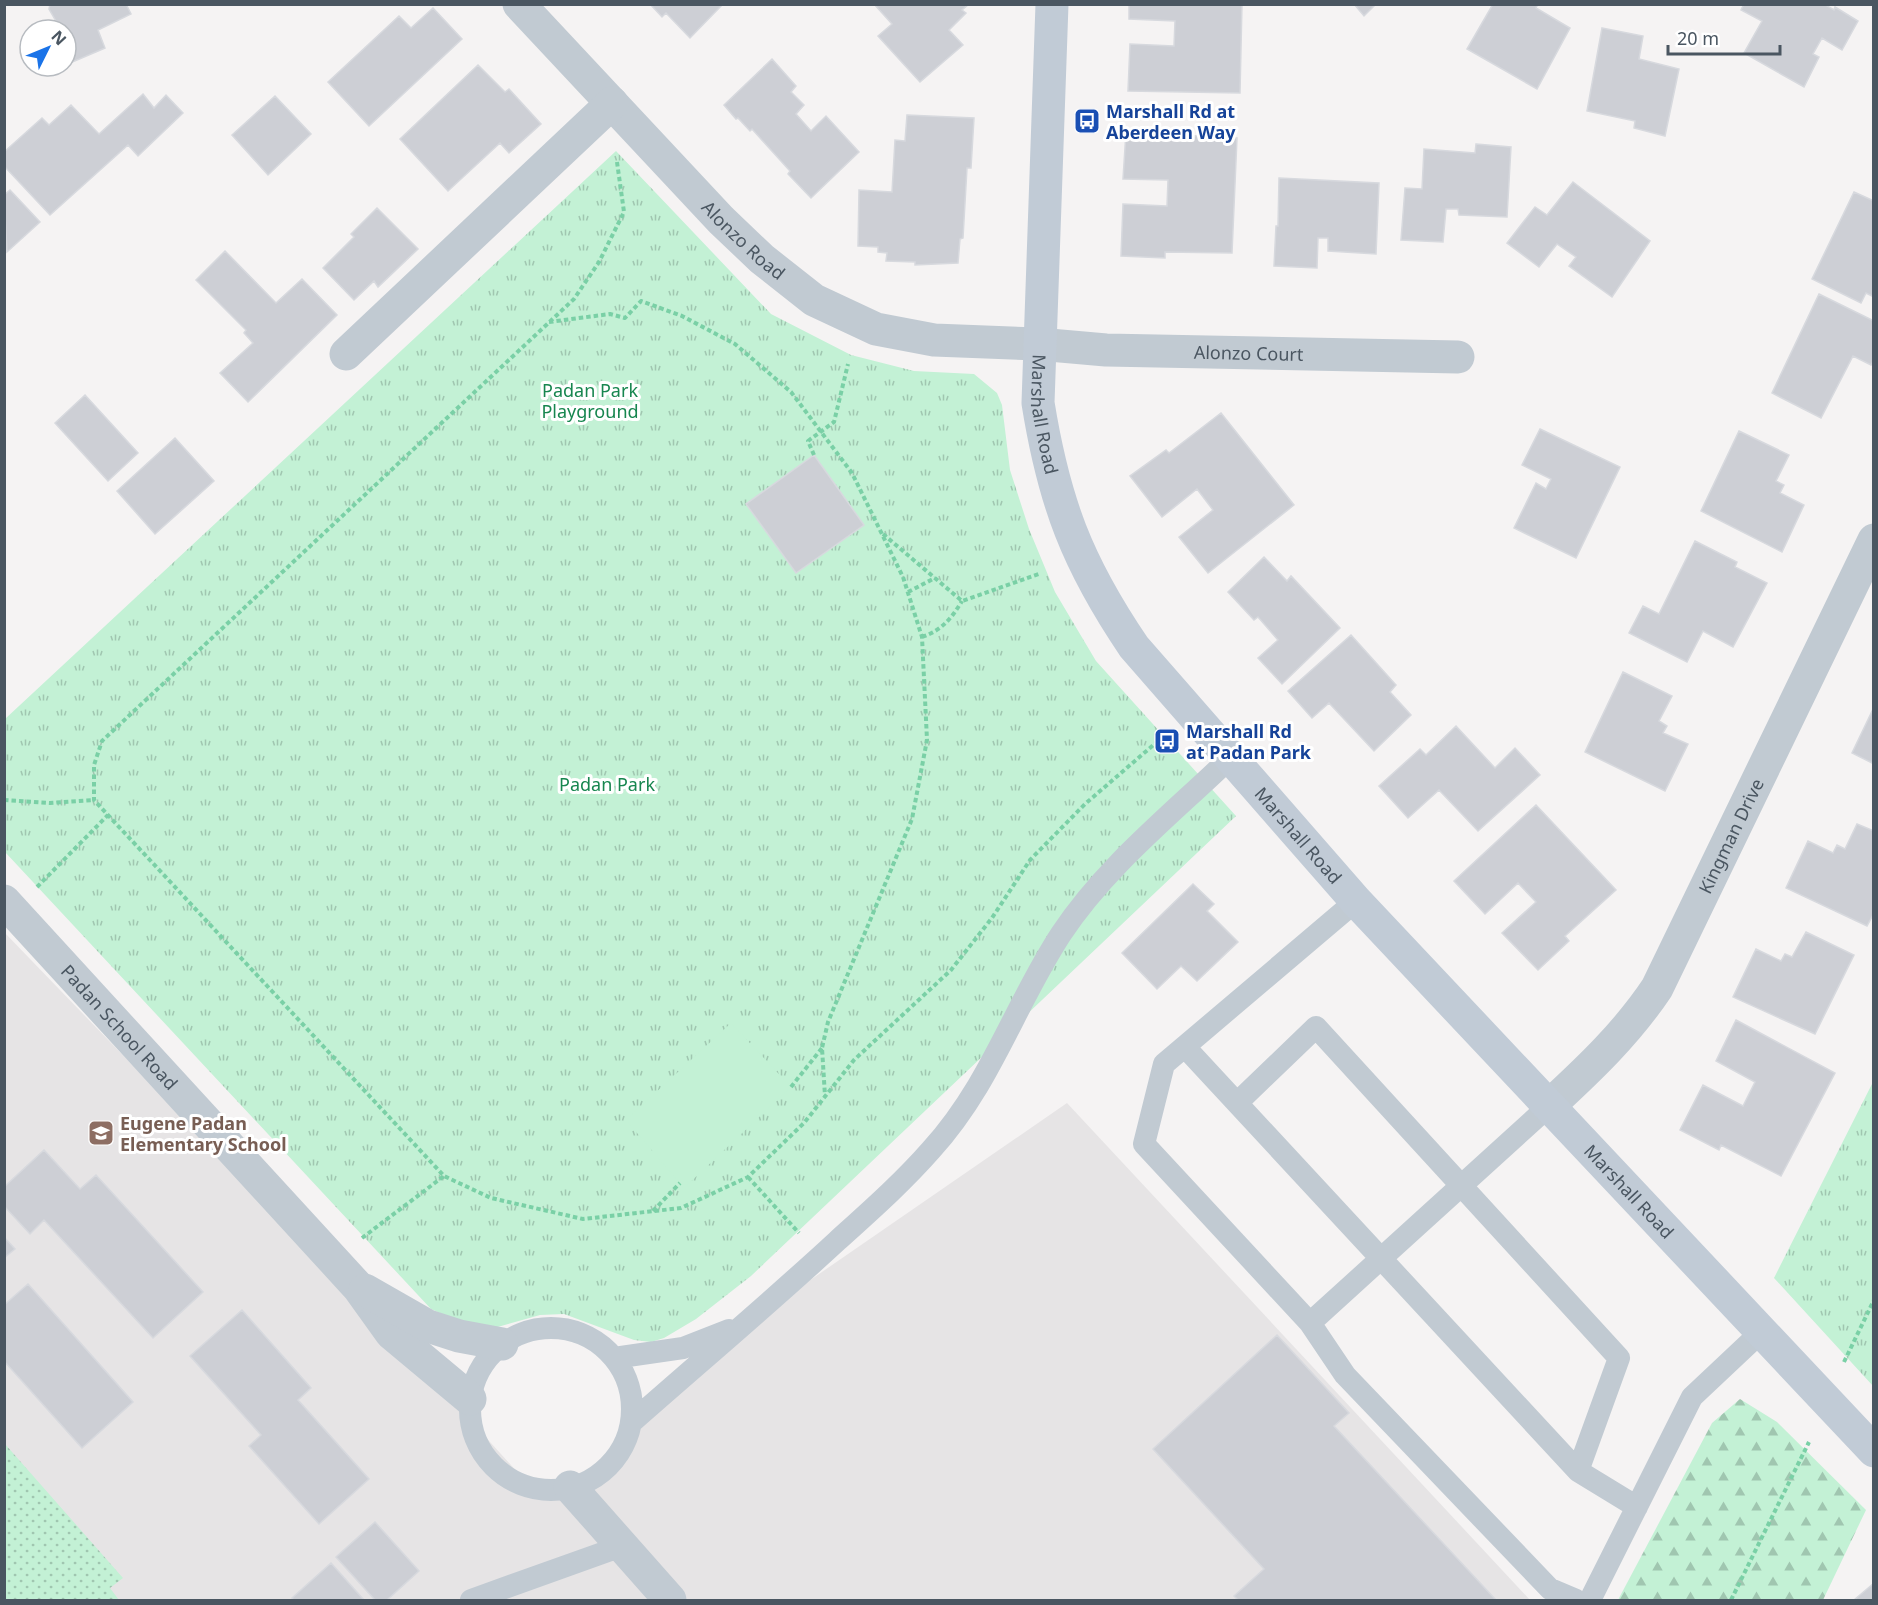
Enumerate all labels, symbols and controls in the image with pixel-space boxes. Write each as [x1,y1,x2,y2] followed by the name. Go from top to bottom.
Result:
[18,18,78,78] north arrow
[1668,18,1780,56] scale bar
[46,26,71,50] text: N
[1677,26,1719,50] text: 20 m
[1106,99,1236,144] place label: Marshall Rd at Aberdeen Way
[1072,106,1102,136] bus stop icon: Marshall Rd at Aberdeen Way
[697,195,790,285] street label: Alonzo Road
[1194,340,1304,366] street label: Alonzo Court
[1026,354,1064,477] street label: Marshall Road
[541,378,639,423] park label: Padan Park Playground
[1186,719,1312,764] place label: Marshall Rd at Padan Park
[1152,726,1182,756] bus stop icon: Marshall Rd at Padan Park
[559,772,655,796] park label: Padan Park
[1693,774,1769,897] street label: Kingman Drive
[1250,782,1347,889] street label: Marshall Road
[56,959,183,1095] street label: Padan School Road
[120,1111,287,1156] place label: Eugene Padan Elementary School
[86,1118,116,1148] school or university icon: Eugene Padan Elementary School
[1579,1139,1680,1243] street label: Marshall Road

